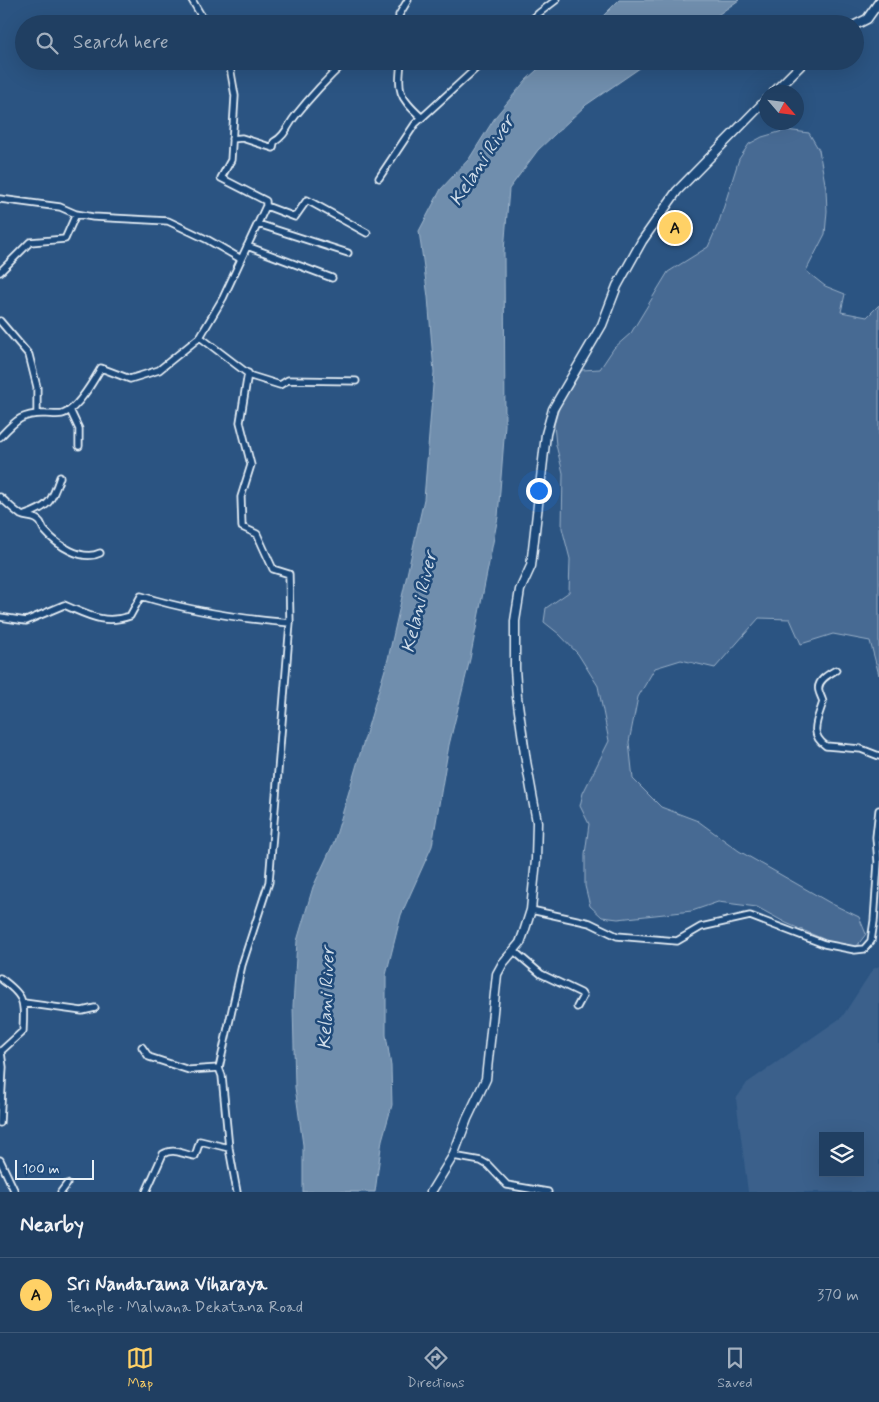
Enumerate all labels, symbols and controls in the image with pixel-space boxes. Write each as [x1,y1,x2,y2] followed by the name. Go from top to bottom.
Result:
[15,15,864,70] search box
[33,29,61,57] icon: search
[73,30,169,55] text: Search here
[759,85,804,130] north arrow
[444,108,522,211] water label: Kelani River
[659,209,691,247] pin: A
[526,478,552,504] your location
[396,546,444,655] water label: Kelani River
[312,943,341,1050] water label: Kelani River
[819,1132,864,1177] map controls
[819,1132,864,1177] button: layers
[15,1157,94,1180] scale bar
[22,1160,60,1178] text: 100 m
[20,1211,84,1239] text: Nearby
[67,1272,267,1297] text: Sri Nandarama Viharaya
[31,1285,41,1306] text: A
[817,1285,859,1306] text: 370 m
[67,1297,303,1318] text: Temple · Malwana Dekatana Road
[126,1344,154,1392] tab: Map
[407,1344,465,1392] tab: Directions
[717,1344,753,1392] tab: Saved

